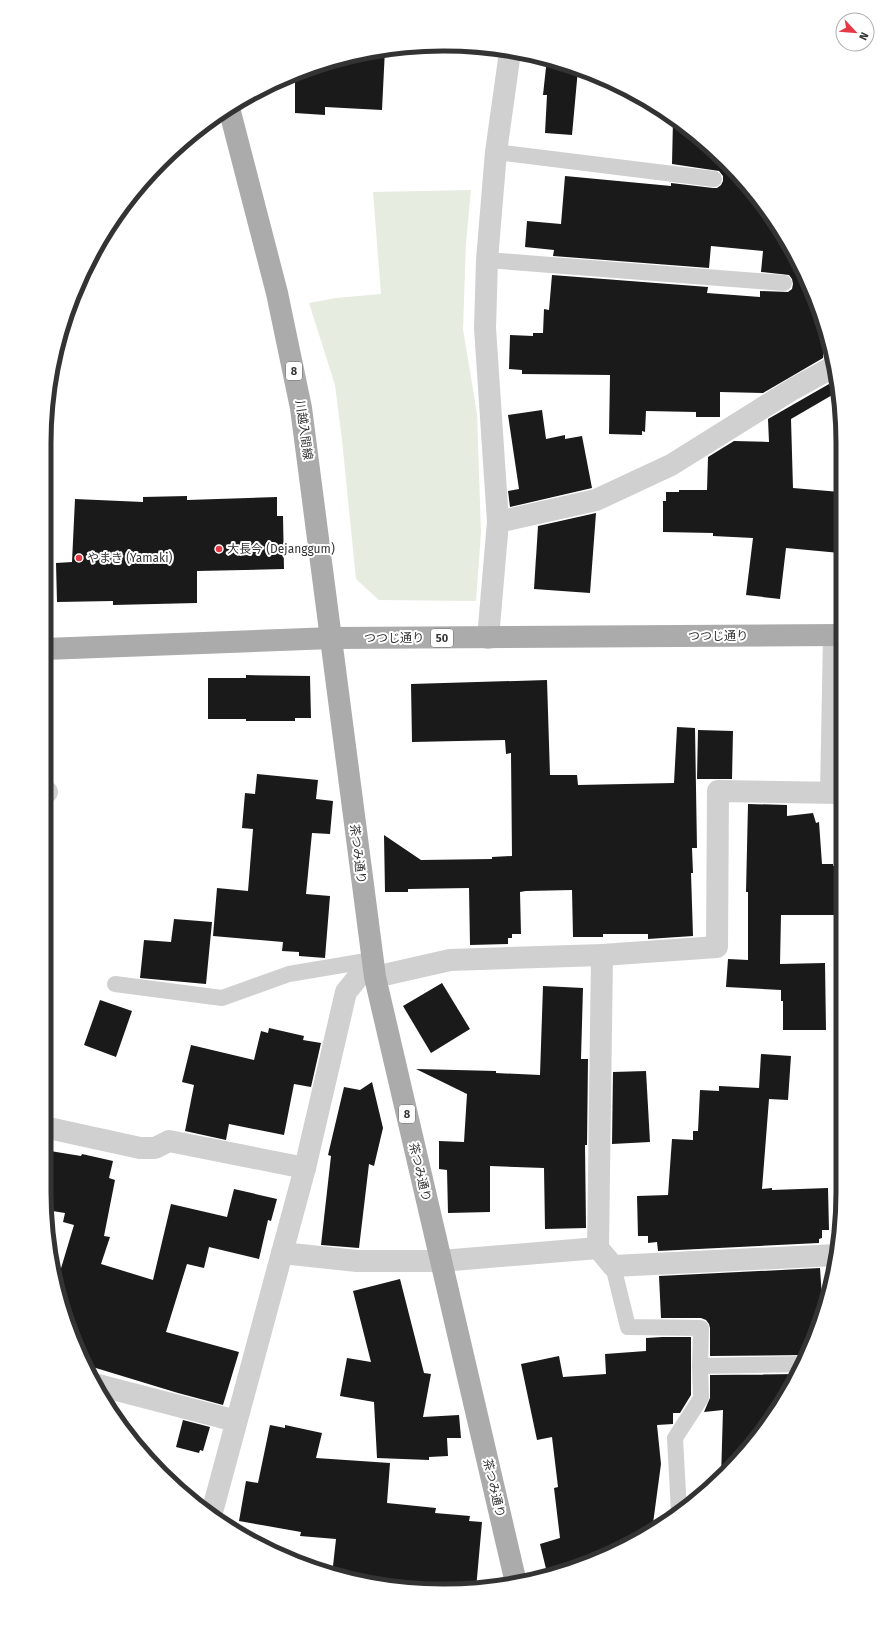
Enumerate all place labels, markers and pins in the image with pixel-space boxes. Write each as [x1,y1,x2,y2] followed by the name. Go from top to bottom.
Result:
[227,542,335,556] place label: 大長今 (Dejanggum)
[214,544,224,554] marker: 大長今 (Dejanggum)
[87,551,173,565] place label: やまき (Yamaki)
[74,553,84,563] marker: やまき (Yamaki)

